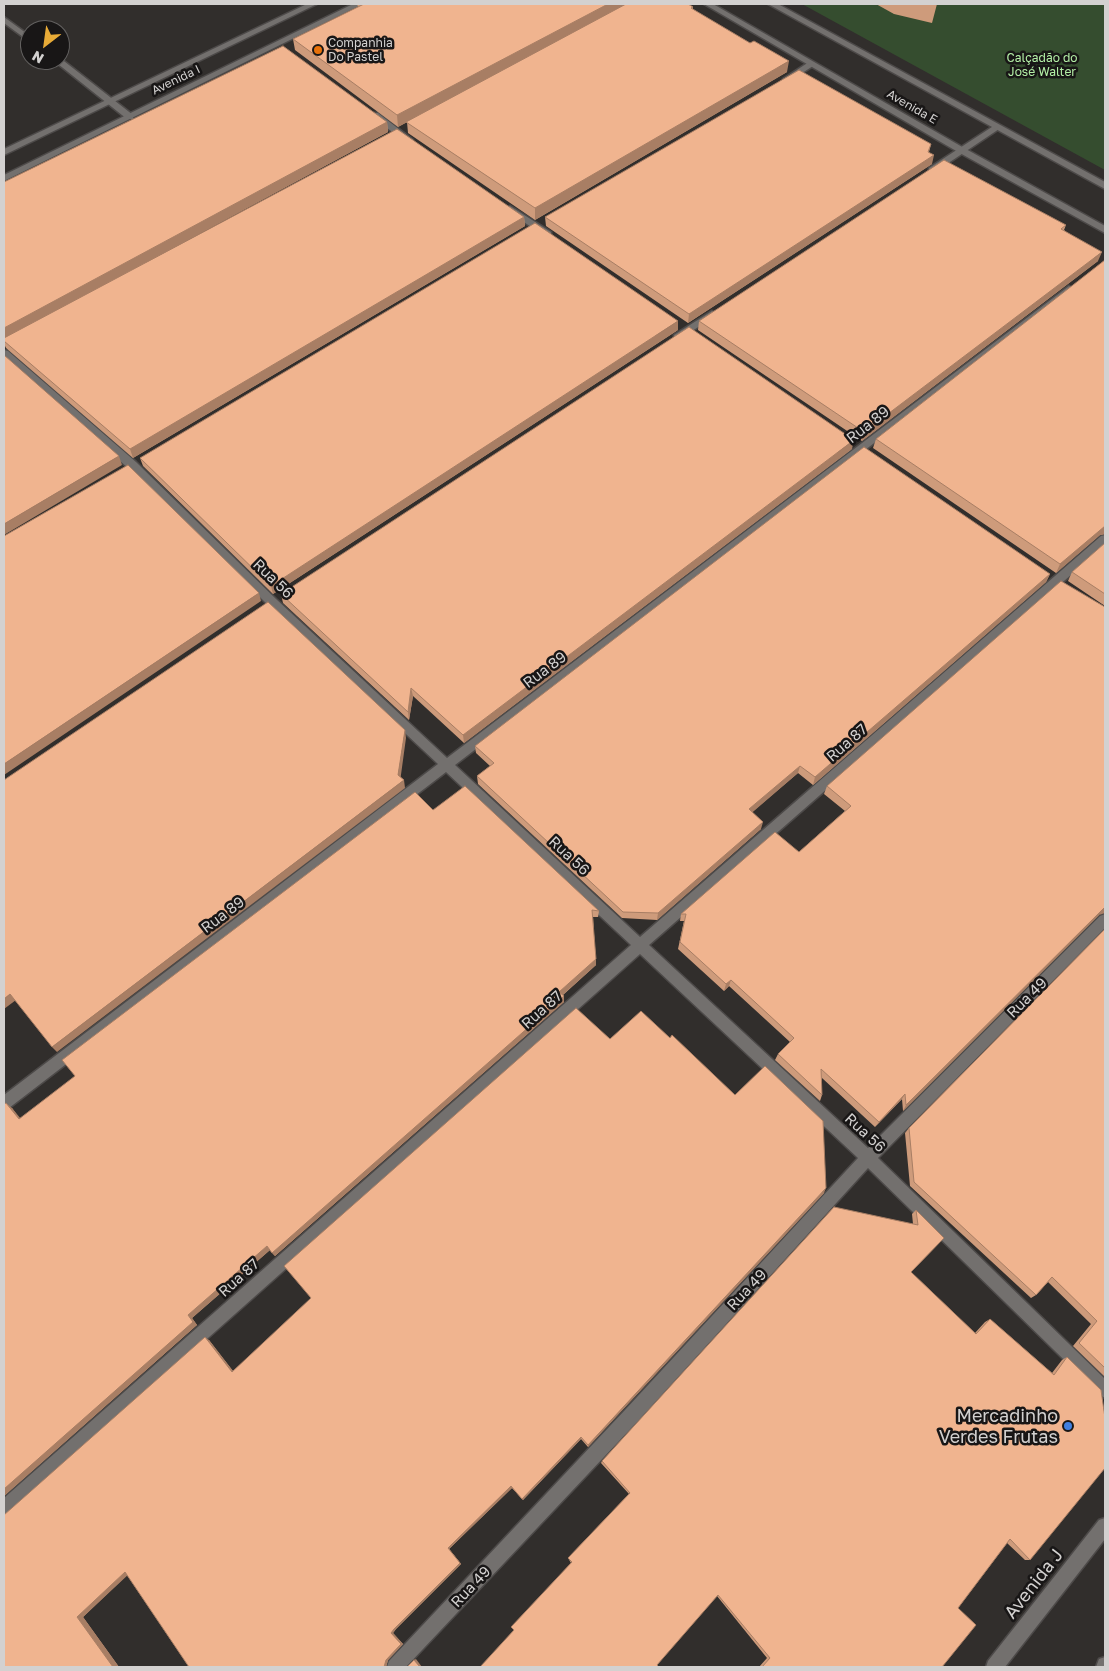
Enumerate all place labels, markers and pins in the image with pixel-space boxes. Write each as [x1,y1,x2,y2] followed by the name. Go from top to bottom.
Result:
[328,36,393,64] place label: Companhia Do Pastel
[312,44,324,56] marker: Companhia Do Pastel
[939,1405,1058,1448] place label: Mercadinho Verdes Frutas
[1062,1420,1074,1432] marker: Mercadinho Verdes Frutas

